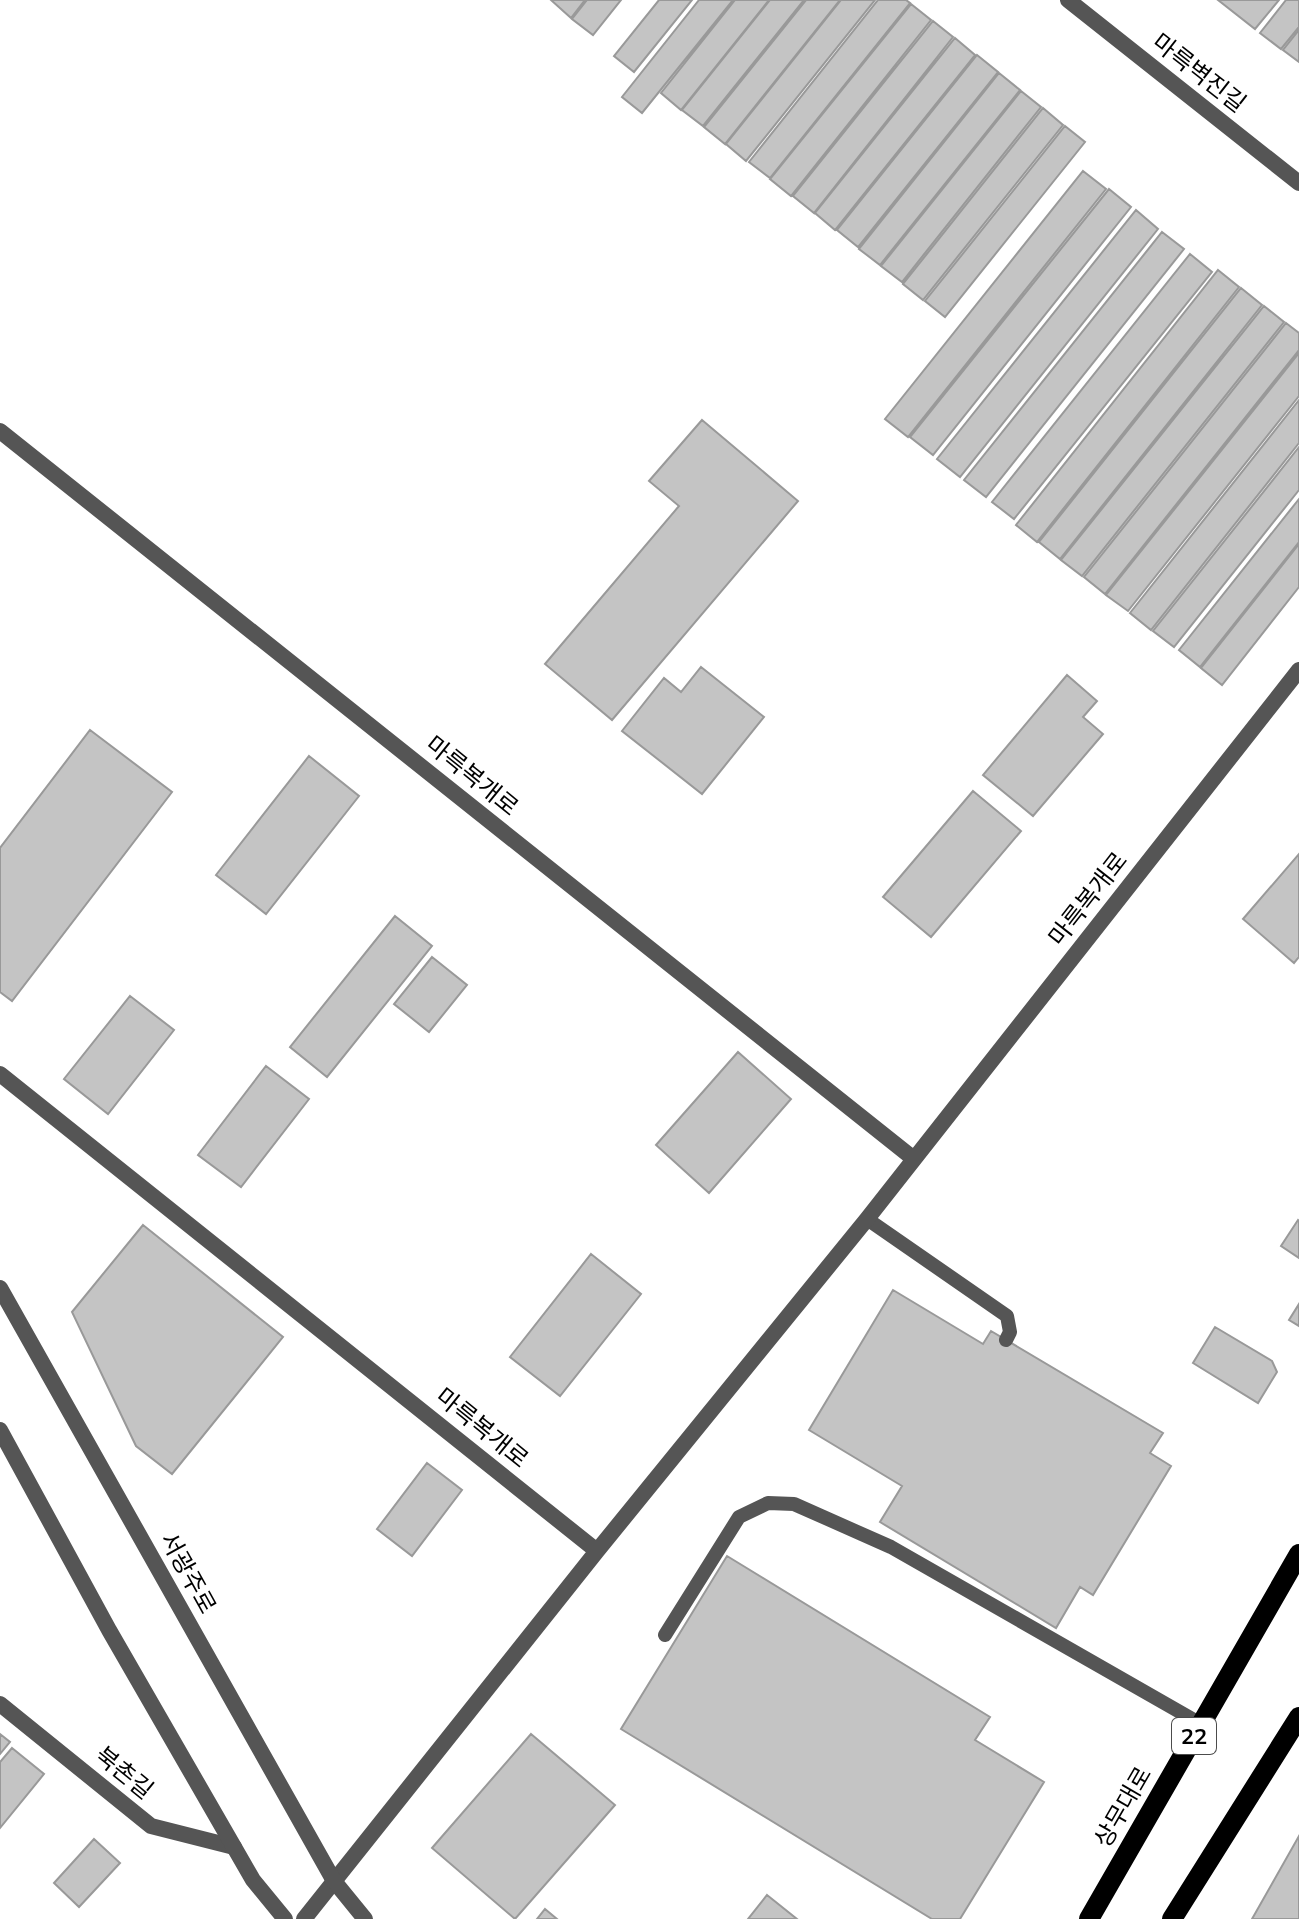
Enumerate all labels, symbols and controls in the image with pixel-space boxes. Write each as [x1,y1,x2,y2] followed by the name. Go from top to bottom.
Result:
[1147,26,1252,118] street label: 마륵벽진길
[420,729,525,822] street label: 마륵복개로
[1041,846,1133,951] street label: 마륵복개로
[430,1381,535,1474] street label: 마륵복개로
[154,1527,223,1618] street label: 서광주로
[1172,1718,1216,1754] road number: 22
[89,1740,160,1805] street label: 북촌길
[1087,1761,1157,1852] street label: 상무대로

